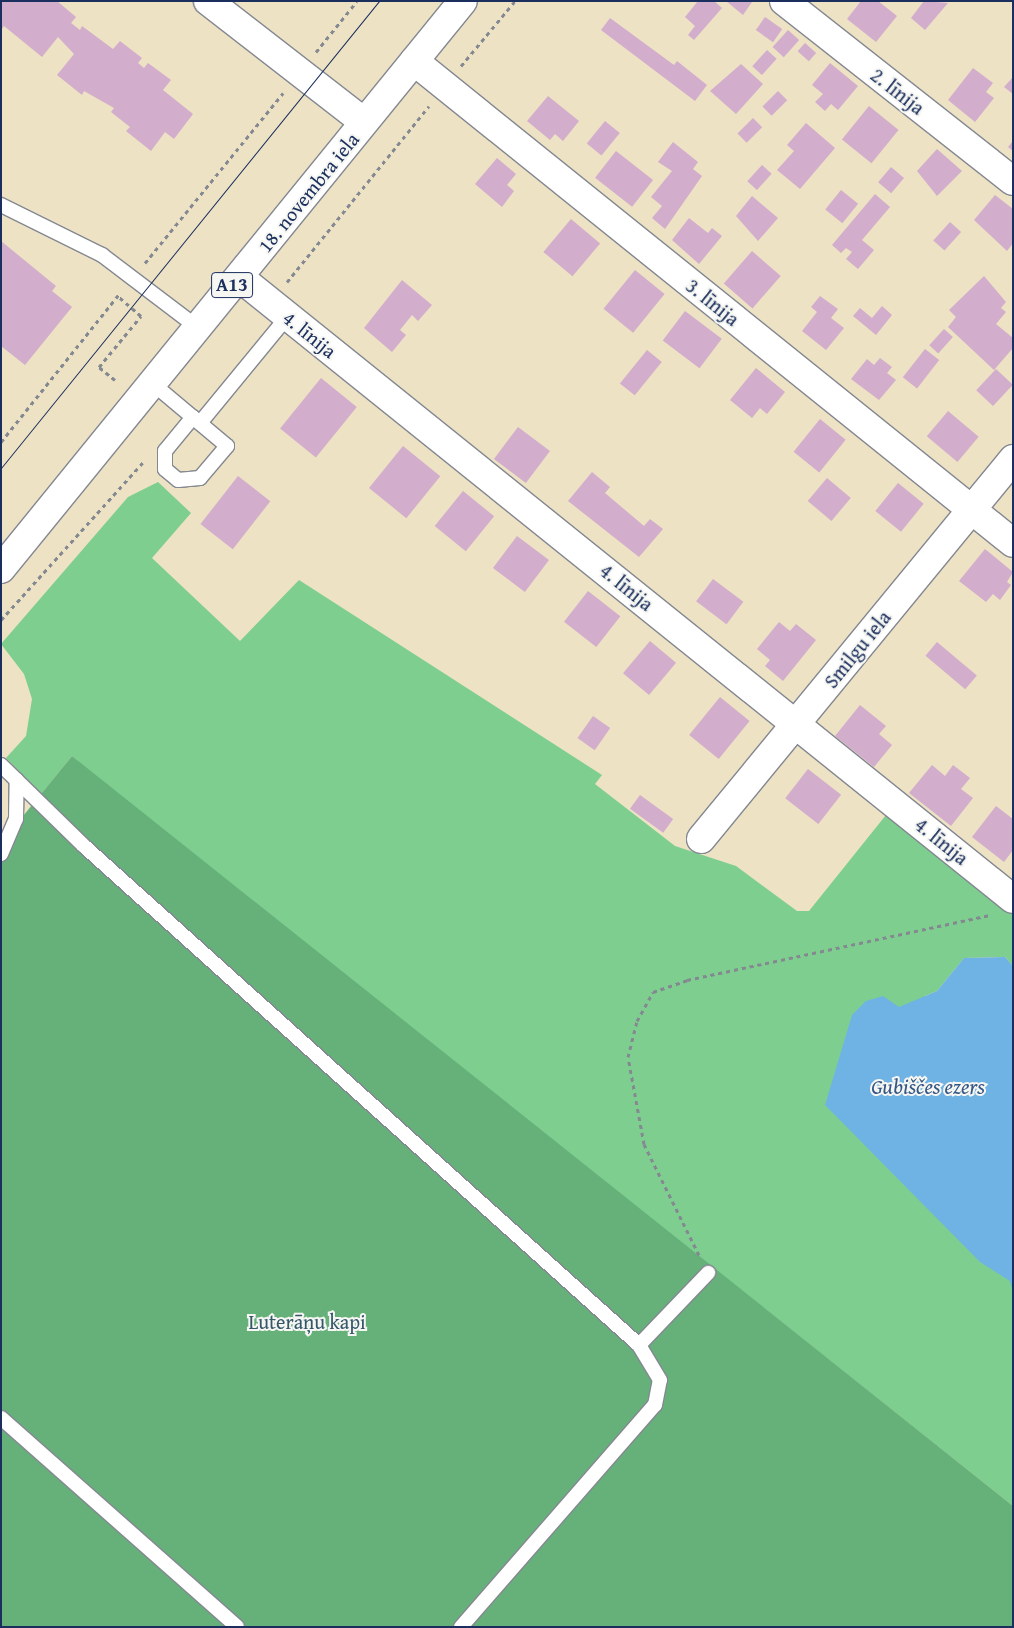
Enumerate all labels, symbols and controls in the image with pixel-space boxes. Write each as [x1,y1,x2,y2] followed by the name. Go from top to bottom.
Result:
[866,63,930,119] street label: 2. līnija
[252,127,364,257] street label: 18. novembra iela
[211,268,253,302] road number: A13
[681,273,745,331] street label: 3. līnija
[278,305,342,363] street label: 4. līnija
[595,558,659,616] street label: 4. līnija
[819,605,895,693] street label: Smilgu iela
[910,812,974,870] street label: 4. līnija
[871,1074,985,1100] water label: Gubiščes ezers
[248,1309,366,1333] park label: Luterāņu kapi

